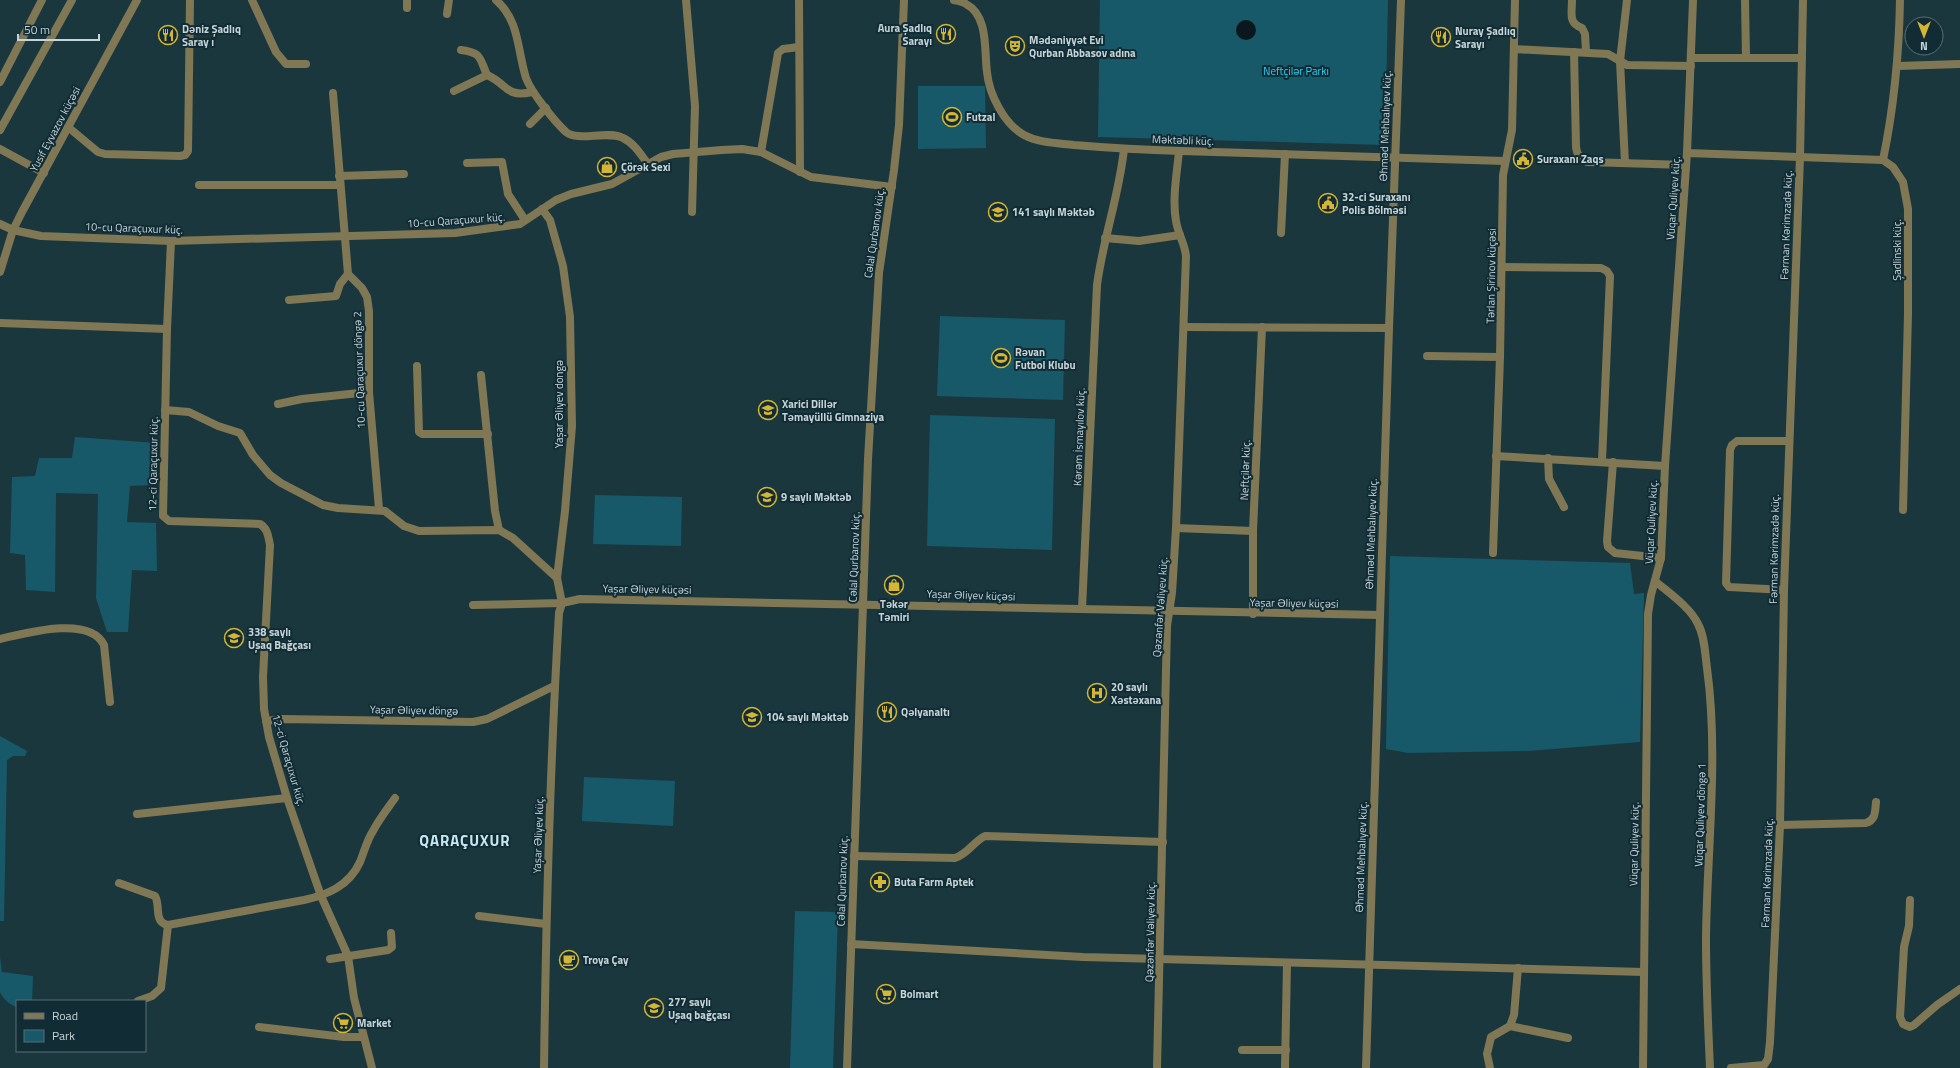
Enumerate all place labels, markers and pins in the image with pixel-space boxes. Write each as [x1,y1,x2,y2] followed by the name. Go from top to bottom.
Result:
[878,20,932,49] place label: Aura Şadlıq Sarayı
[182,21,241,50] place label: Dəniz Şadlıq Saray ı
[935,23,957,45] restaurant icon: Aura Şadlıq Sarayı
[1455,23,1516,52] place label: Nuray Şadlıq Sarayı
[157,24,179,46] restaurant icon: Dəniz Şadlıq Saray ı
[1430,26,1452,48] restaurant icon: Nuray Şadlıq Sarayı
[1029,32,1136,61] place label: Mədəniyyət Evi Qurban Abbasov adına
[1004,35,1026,57] theatre icon: Mədəniyyət Evi Qurban Abbasov adına
[941,106,963,128] sports icon: Futzal
[966,109,995,125] place label: Futzal
[1512,148,1534,170] public building icon: Suraxanı Zaqs
[1537,151,1604,167] place label: Suraxanı Zaqs
[596,156,618,178] shop icon: Çörək Sexi
[621,159,671,175] place label: Çörək Sexi
[1342,189,1411,218] place label: 32-ci Suraxanı Polis Bölməsi
[1317,192,1339,214] public building icon: 32-ci Suraxanı Polis Bölməsi
[987,201,1009,223] school or university icon: 141 saylı Məktəb
[1012,204,1095,220] place label: 141 saylı Məktəb
[1015,344,1076,373] place label: Rəvan Futbol Klubu
[990,347,1012,369] sports icon: Rəvan Futbol Klubu
[782,396,884,425] place label: Xarici Dillər Təmayüllü Gimnaziya
[757,399,779,421] school or university icon: Xarici Dillər Təmayüllü Gimnaziya
[756,486,778,508] school or university icon: 9 saylı Məktəb
[781,489,851,505] place label: 9 saylı Məktəb
[883,574,905,596] shop icon: Təkər Təmiri
[879,596,910,625] place label: Təkər Təmiri
[248,624,311,653] place label: 338 saylı Uşaq Bağçası
[223,627,245,649] school or university icon: 338 saylı Uşaq Bağçası
[1111,679,1162,708] place label: 20 saylı Xəstəxana
[1086,682,1108,704] hospital icon: 20 saylı Xəstəxana
[876,701,898,723] restaurant icon: Qəlyanaltı
[901,704,950,720] place label: Qəlyanaltı
[741,706,763,728] school or university icon: 104 saylı Məktəb
[766,709,849,725] place label: 104 saylı Məktəb
[869,871,891,893] pharmacy icon: Buta Farm Aptek
[894,874,974,890] place label: Buta Farm Aptek
[558,949,580,971] cafe icon: Troya Çay
[583,952,629,968] place label: Troya Çay
[875,983,897,1005] supermarket icon: Bolmart
[900,986,938,1002] place label: Bolmart
[668,994,731,1023] place label: 277 saylı Uşaq bağçası
[643,997,665,1019] school or university icon: 277 saylı Uşaq bağçası
[332,1012,354,1034] supermarket icon: Market
[357,1015,391,1031] place label: Market

